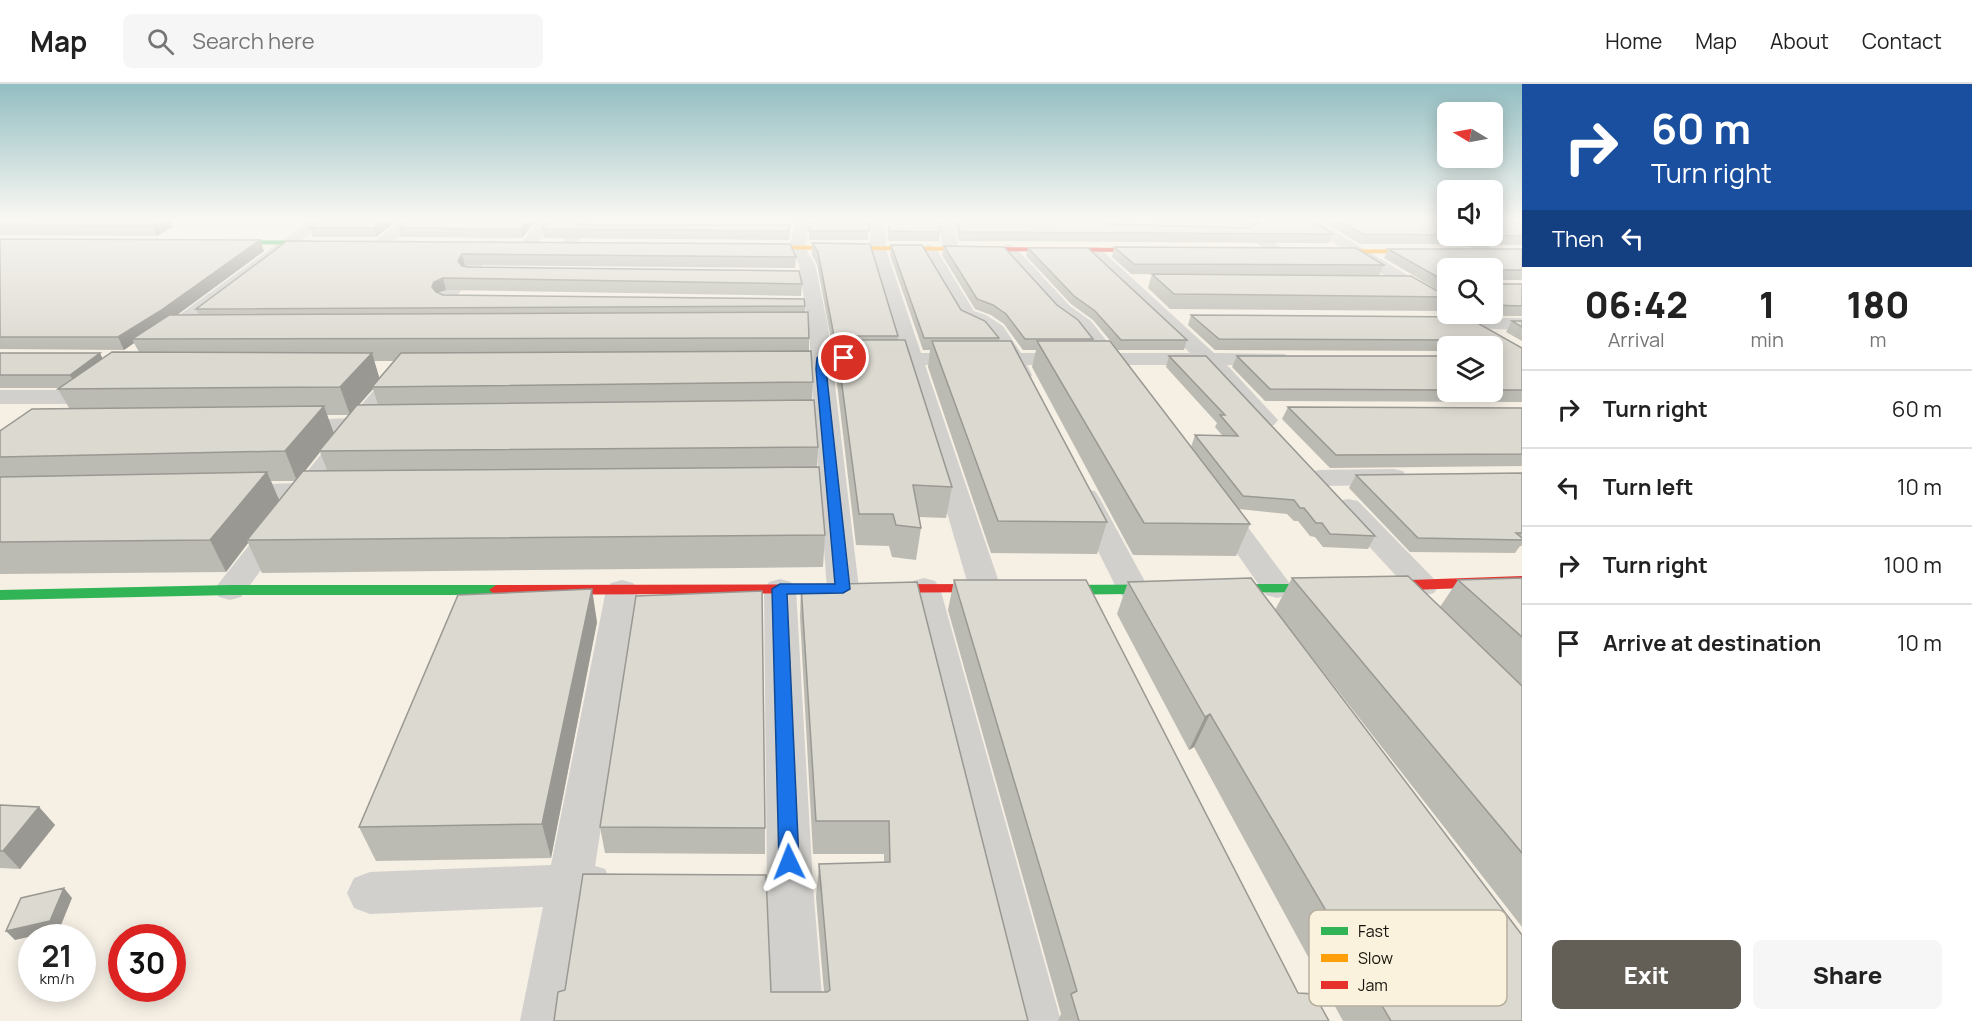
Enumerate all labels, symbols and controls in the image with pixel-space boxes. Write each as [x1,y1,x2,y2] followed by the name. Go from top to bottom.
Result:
[123,14,543,68] search box
[30,22,87,60] text: Map
[144,25,177,58] icon: search
[192,26,315,56] text: Search here
[1605,27,1662,55] text: Home
[1695,27,1737,55] text: Map
[1770,27,1829,55] text: About
[1862,27,1942,55] text: Contact
[1651,99,1751,157] text: 60 m
[1437,102,1503,168] north arrow
[1437,102,1503,402] map controls
[1552,108,1630,186] icon: right
[1651,154,1772,191] text: Turn right
[1437,180,1503,246] button: sound
[1616,222,1649,255] icon: left
[1552,224,1604,254] text: Then
[1437,258,1503,324] button: search
[1585,280,1688,329] text: 06:42
[1759,280,1775,329] text: 1
[1846,280,1909,329] text: 180
[1608,326,1665,353] text: Arrival
[1750,326,1784,353] text: min
[1869,326,1886,353] text: m
[818,332,869,383] pin
[1437,336,1503,402] button: layers
[827,341,860,374] icon: arrive
[1552,393,1585,426] icon: right
[1603,394,1708,424] text: Turn right
[1892,394,1942,424] text: 60 m
[1552,471,1585,504] icon: left
[1603,472,1693,502] text: Turn left
[1897,472,1942,502] text: 10 m
[1552,549,1585,582] icon: right
[1603,550,1708,580] text: Turn right
[1884,550,1942,580] text: 100 m
[1552,627,1585,660] icon: arrive
[1603,628,1821,658] text: Arrive at destination
[1897,628,1942,658] text: 10 m
[757,830,821,894] position arrow
[1309,910,1507,1006] legend
[1358,920,1389,942] text: Fast
[108,924,186,1002] speed limit sign: 30
[41,935,73,976] text: 21
[1552,940,1741,1009] button: Exit
[1753,940,1942,1009] button: Share
[1358,947,1393,969] text: Slow
[40,968,74,989] text: km/h
[1358,974,1388,996] text: Jam

